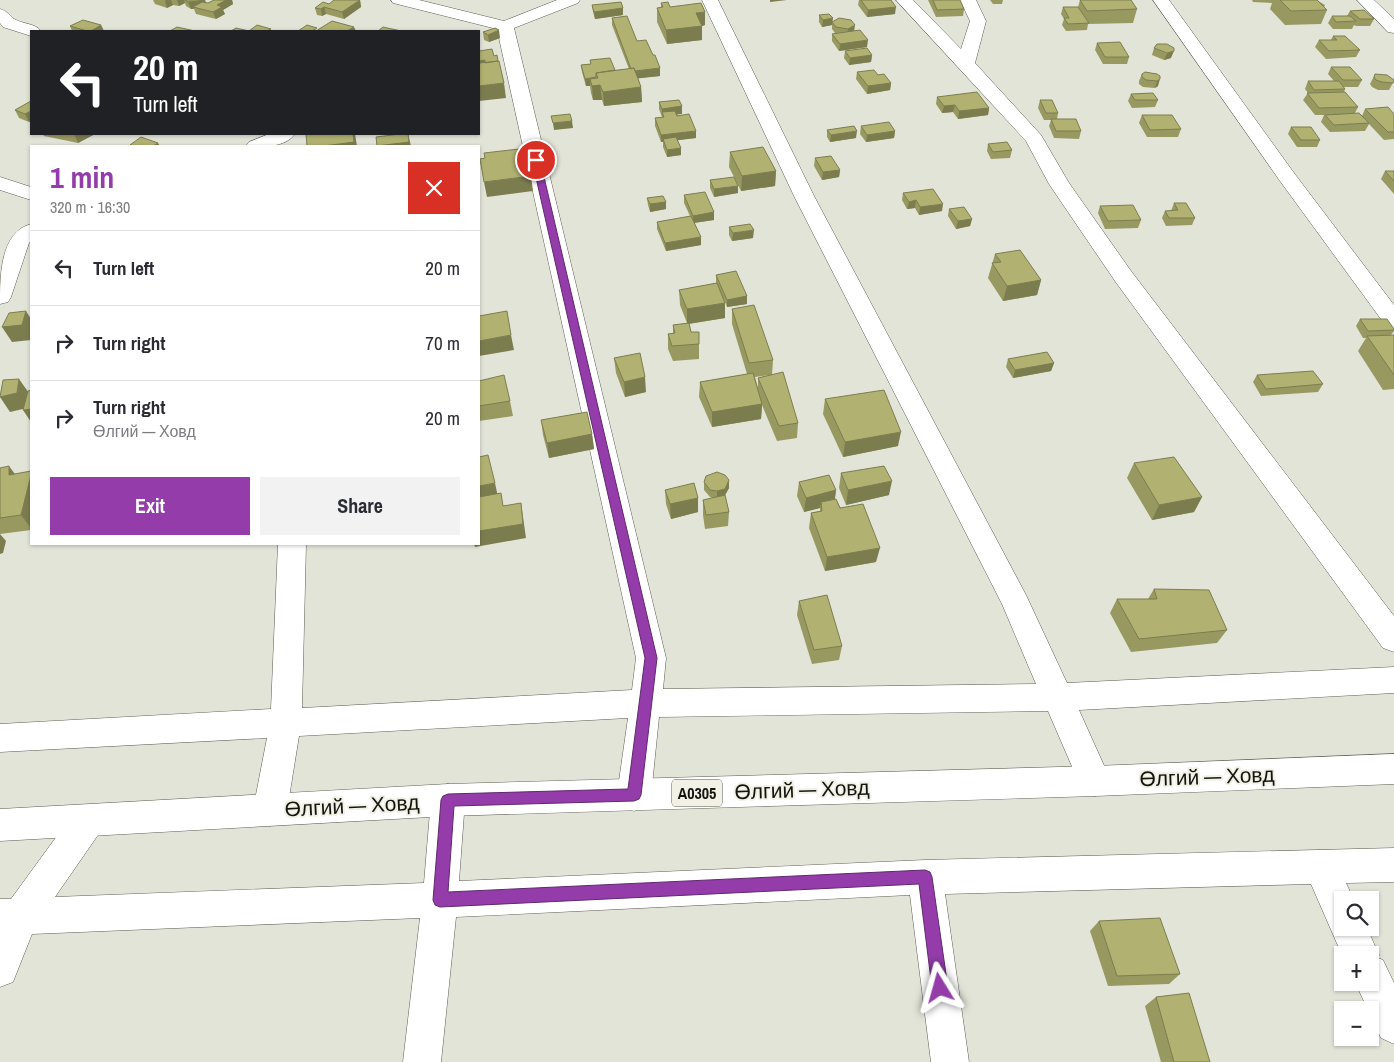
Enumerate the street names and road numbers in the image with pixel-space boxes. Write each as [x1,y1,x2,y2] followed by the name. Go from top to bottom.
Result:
[1139,760,1275,793] street label: Өлгий — Ховд
[734,773,870,806] street label: Өлгий — Ховд
[672,780,722,806] road number: A0305
[284,787,420,824] street label: Өлгий — Ховд

